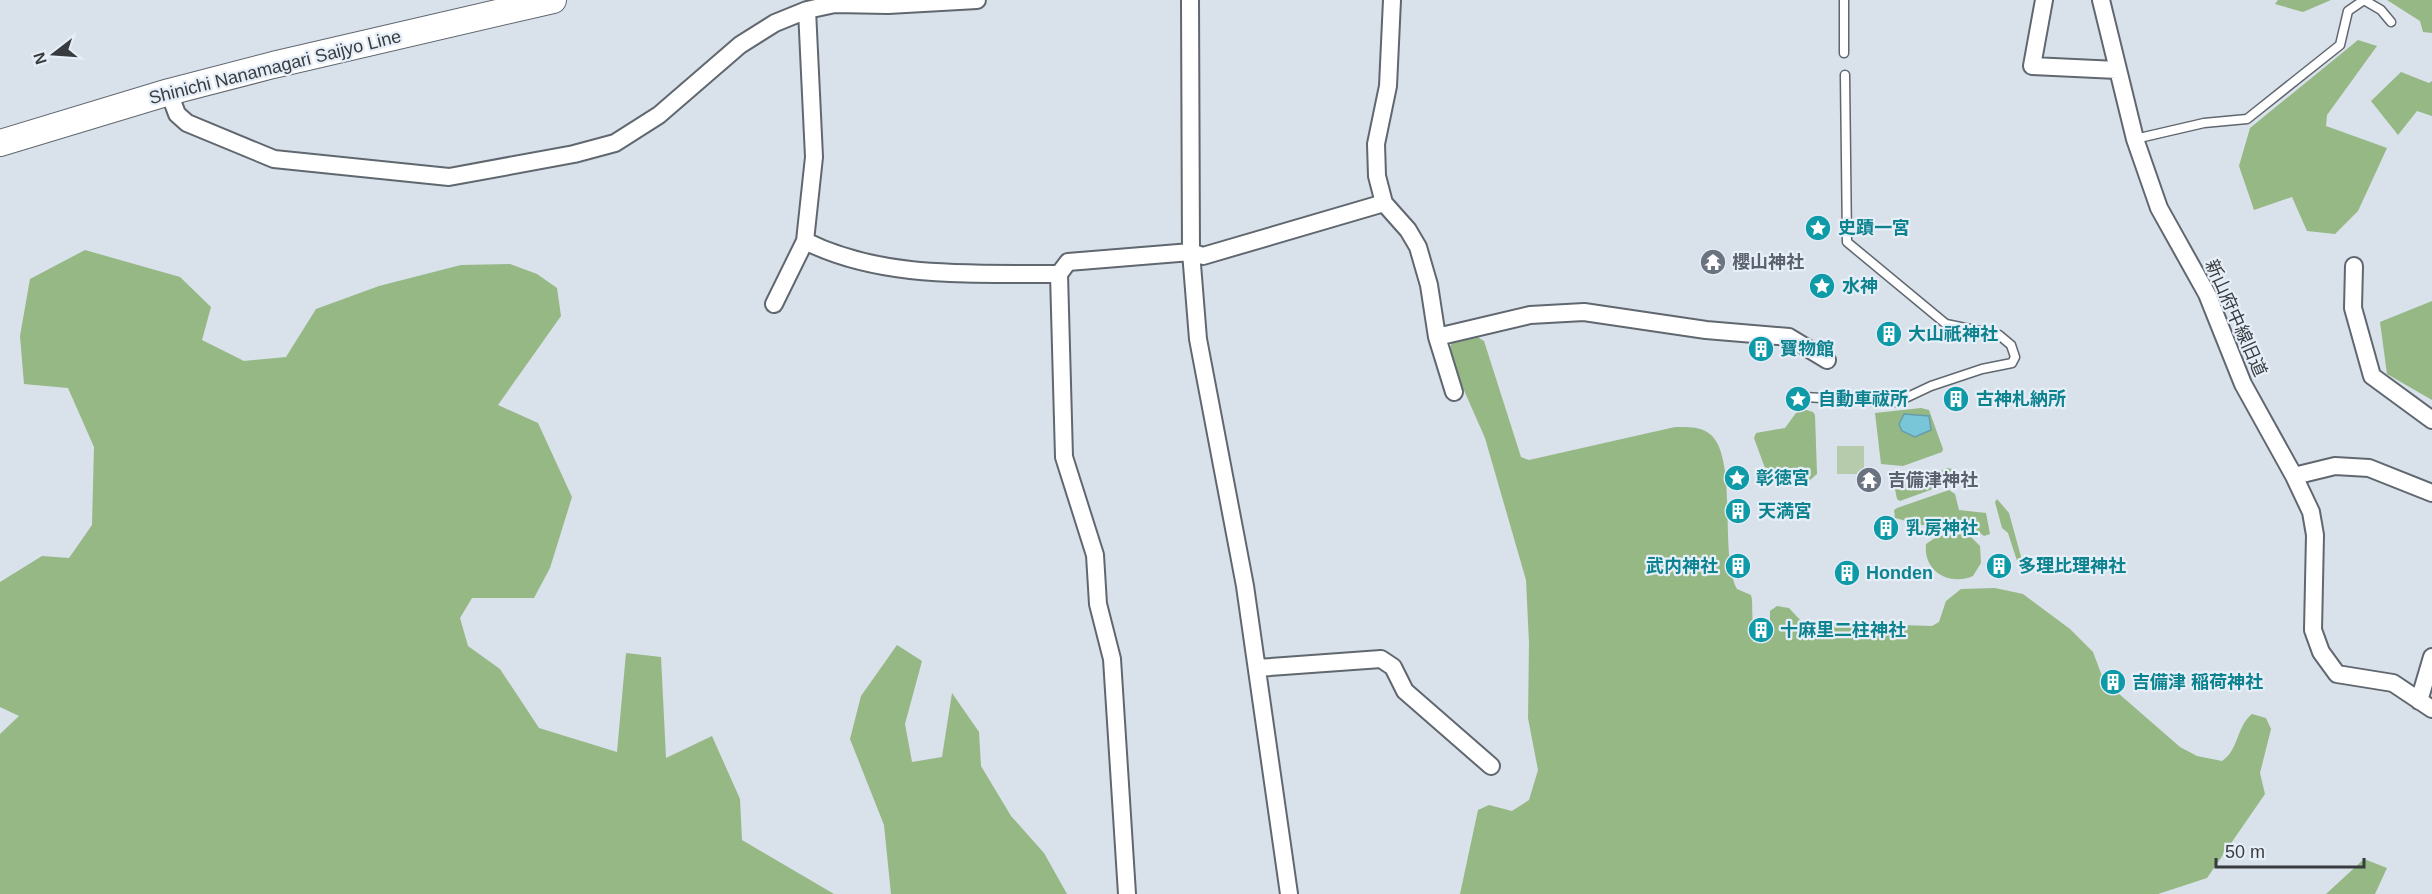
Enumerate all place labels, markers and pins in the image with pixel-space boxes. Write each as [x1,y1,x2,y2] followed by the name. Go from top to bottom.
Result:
[1803,213,1833,243] place icon: 史蹟一宮
[1838,218,1910,238] place label: 史蹟一宮
[1698,247,1728,277] temple icon: 櫻山神社
[1732,252,1804,272] place label: 櫻山神社
[1807,271,1837,301] place icon: 水神
[1842,276,1878,296] place label: 水神
[1874,319,1904,349] building icon: 大山祇神社
[1908,324,1998,344] place label: 大山祇神社
[1746,334,1776,364] building icon: 寶物館
[1780,339,1834,359] place label: 寶物館
[1783,384,1813,414] place icon: 自動車祓所
[1941,384,1971,414] building icon: 古神札納所
[1818,389,1908,409] place label: 自動車祓所
[1976,389,2066,409] place label: 古神札納所
[1722,463,1752,493] place icon: 彰徳宮
[1854,465,1884,495] temple icon: 吉備津神社
[1756,468,1810,488] place label: 彰徳宮
[1888,470,1978,490] place label: 吉備津神社
[1723,496,1753,526] building icon: 天満宮
[1758,501,1812,521] place label: 天満宮
[1871,513,1901,543] building icon: 乳房神社
[1906,518,1978,538] place label: 乳房神社
[1723,551,1753,581] building icon: 武内神社
[1984,551,2014,581] building icon: 多理比理神社
[1646,556,1718,576] place label: 武内神社
[2018,556,2126,576] place label: 多理比理神社
[1832,558,1862,588] building icon: Honden
[1866,563,1933,583] place label: Honden
[1746,615,1776,645] building icon: 十麻里二柱神社
[1780,620,1906,640] place label: 十麻里二柱神社
[2098,667,2128,697] building icon: 吉備津 稲荷神社
[2132,672,2263,692] place label: 吉備津 稲荷神社

